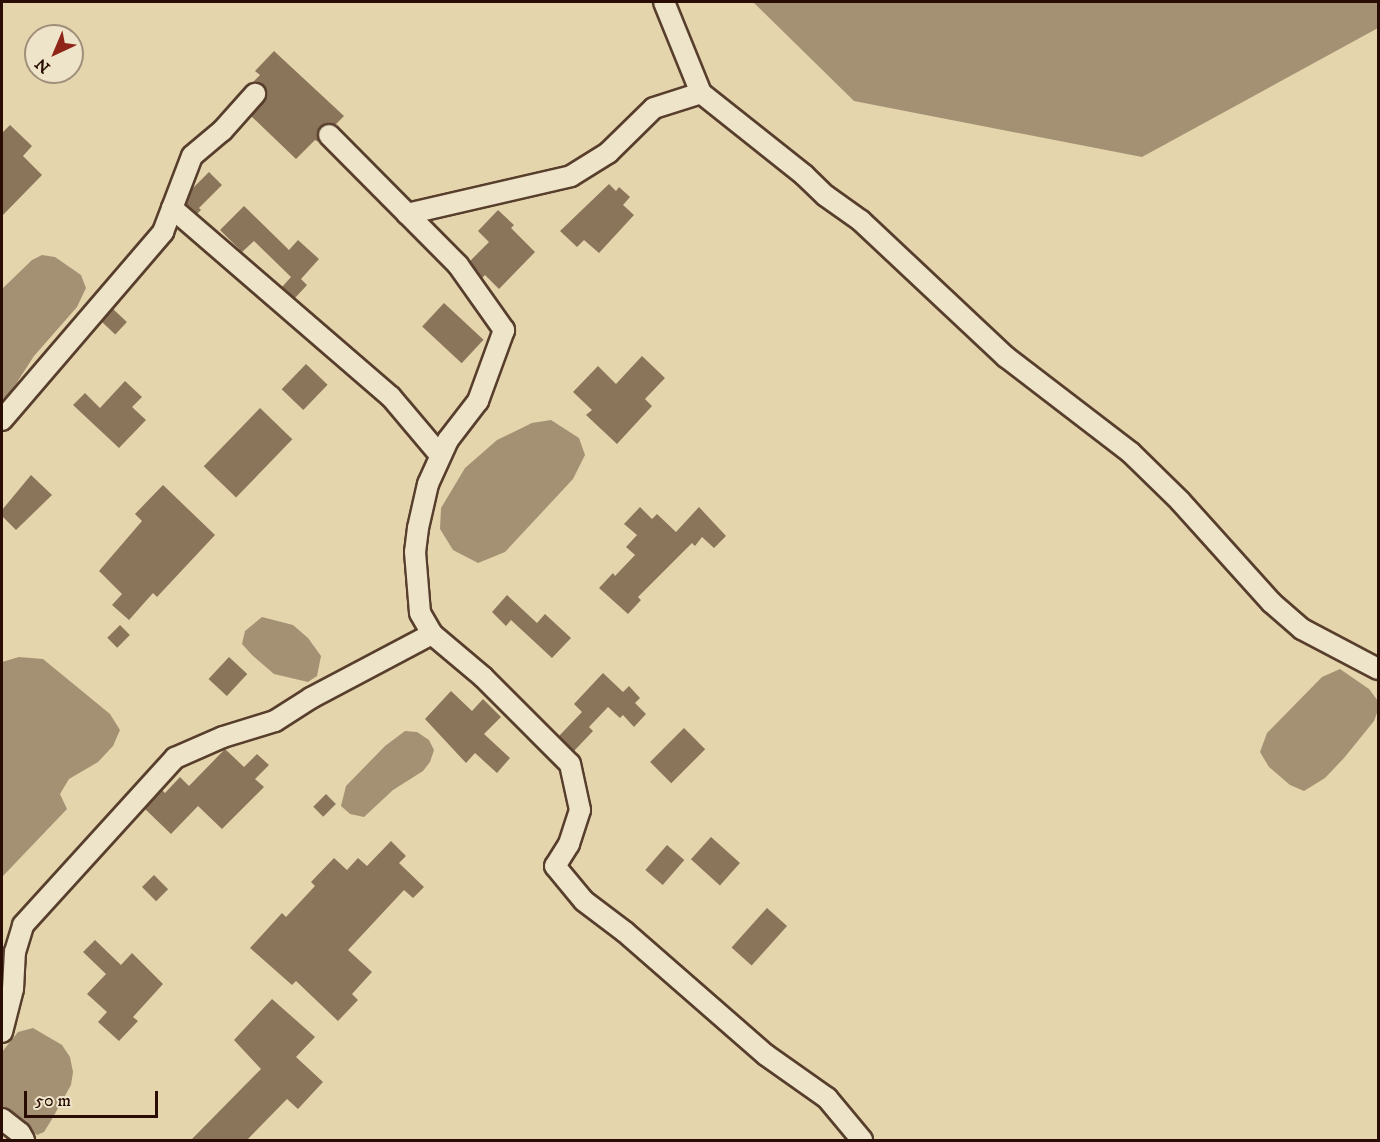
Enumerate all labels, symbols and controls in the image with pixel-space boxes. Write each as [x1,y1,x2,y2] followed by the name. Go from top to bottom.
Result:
[24,24,84,84] north arrow
[31,54,55,77] text: N
[27,1079,160,1117] scale bar
[35,1090,71,1112] text: 50 m

